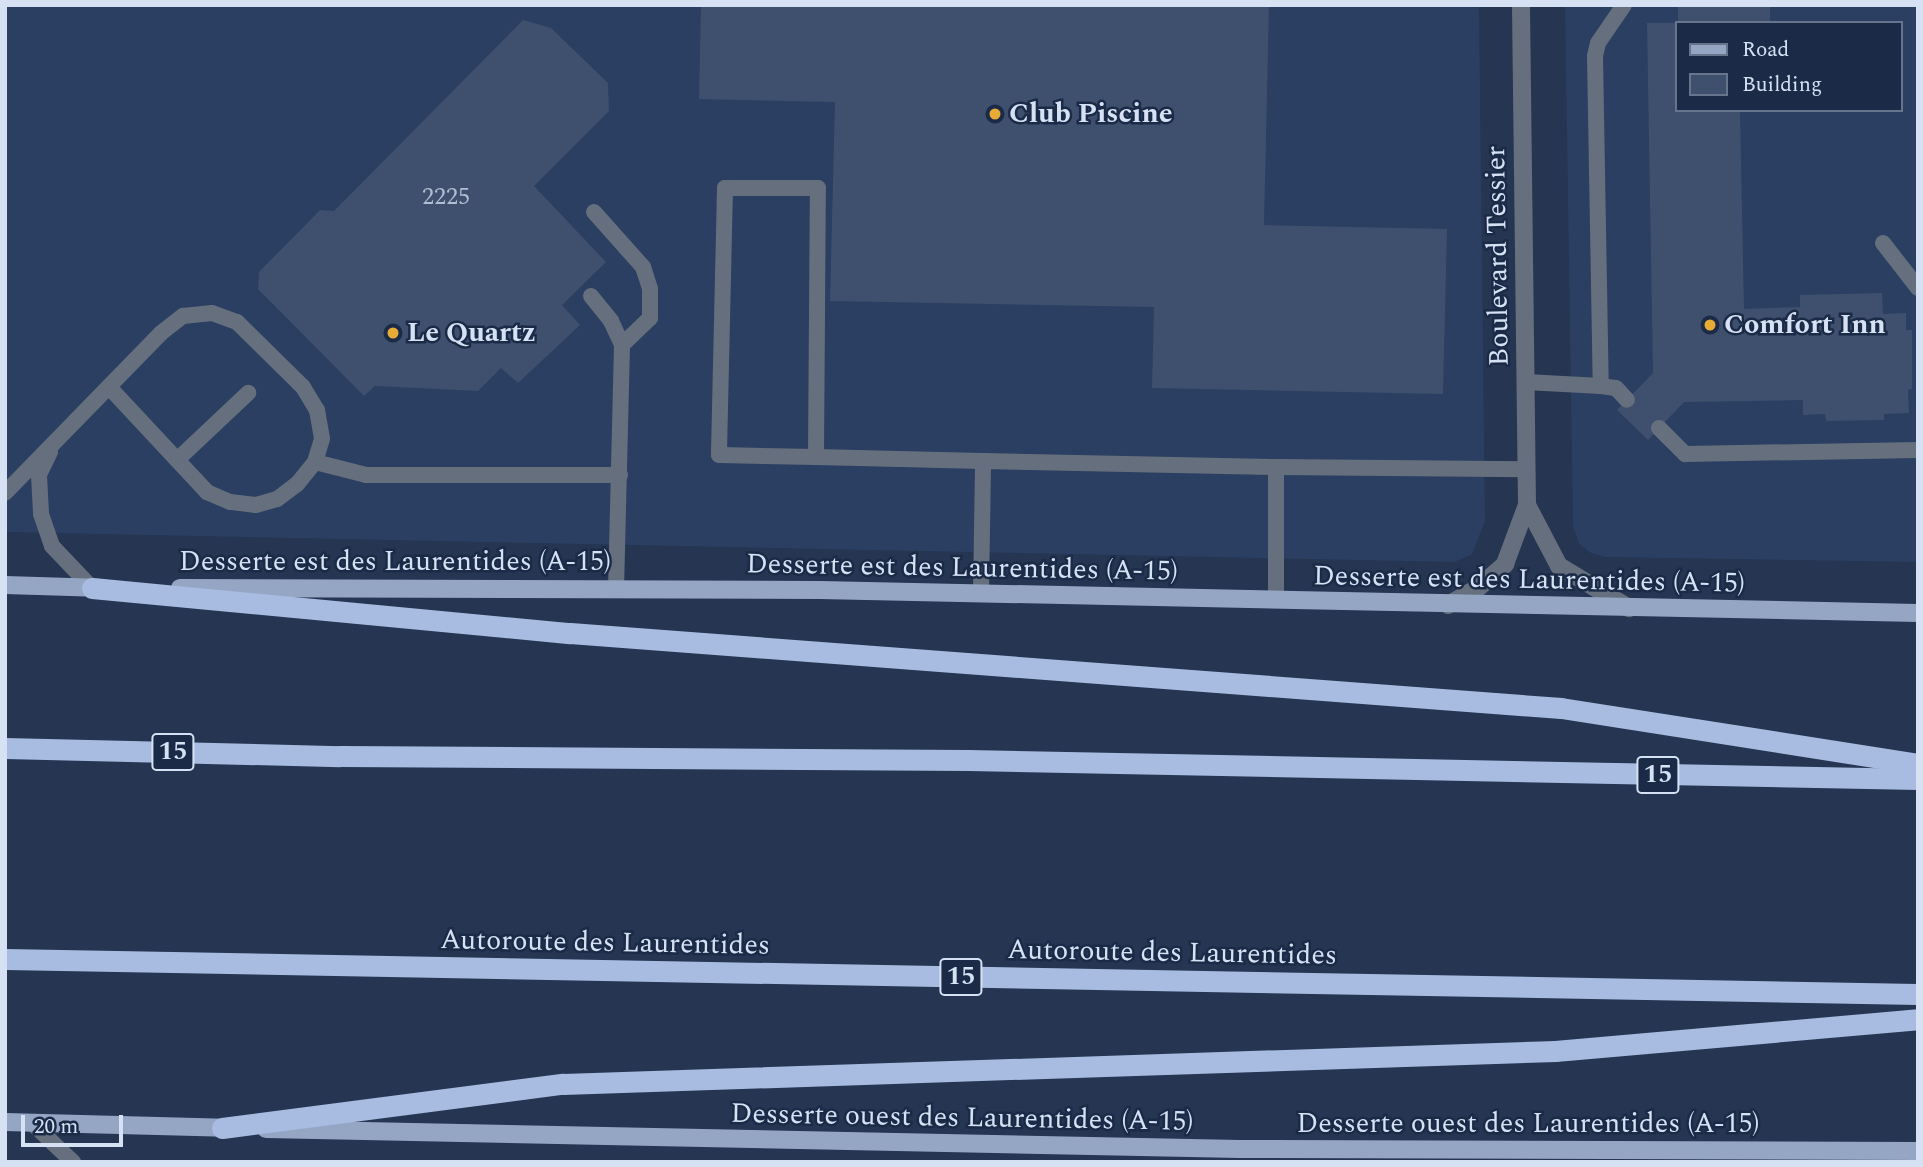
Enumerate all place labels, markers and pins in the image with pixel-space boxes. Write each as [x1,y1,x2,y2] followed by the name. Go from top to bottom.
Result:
[1009,97,1173,131] place label: Club Piscine
[987,106,1003,122] marker: Club Piscine
[1724,308,1886,342] place label: Comfort Inn
[407,316,536,350] place label: Le Quartz
[1702,317,1718,333] marker: Comfort Inn
[385,325,401,341] marker: Le Quartz

